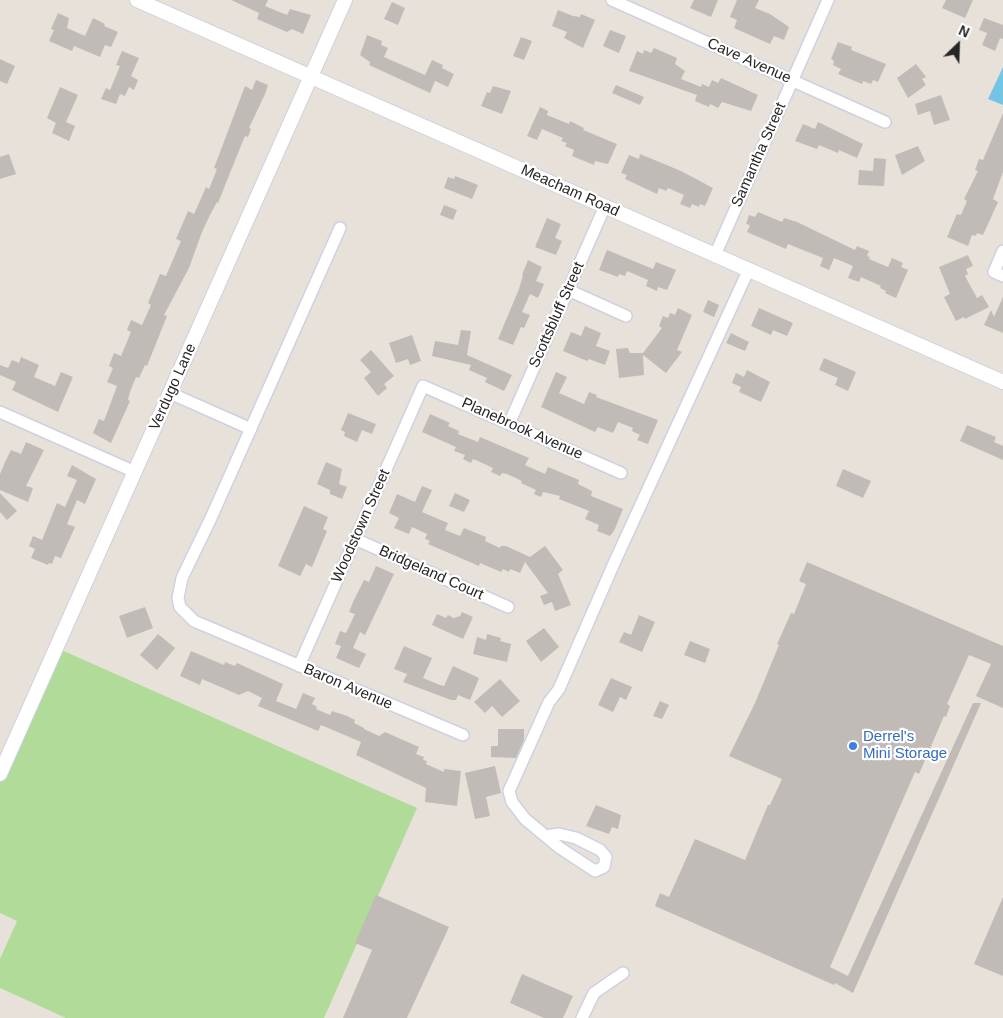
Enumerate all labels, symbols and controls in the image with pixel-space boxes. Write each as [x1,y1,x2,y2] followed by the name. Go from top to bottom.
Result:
[933,20,983,70] north arrow
[956,22,972,41] text: N
[704,35,794,87] street label: Cave Avenue
[728,100,790,210] street label: Samantha Street
[518,161,622,221] street label: Meacham Road
[526,259,588,371] street label: Scottsbluff Street
[146,341,200,433] street label: Verdugo Lane
[459,394,585,464] street label: Planebrook Avenue
[328,466,394,586] street label: Woodstown Street
[376,542,486,604] street label: Bridgeland Court
[301,660,395,714] street label: Baron Avenue
[863,728,947,763] place label: Derrel's Mini Storage
[847,740,859,752] marker: Derrel's Mini Storage

